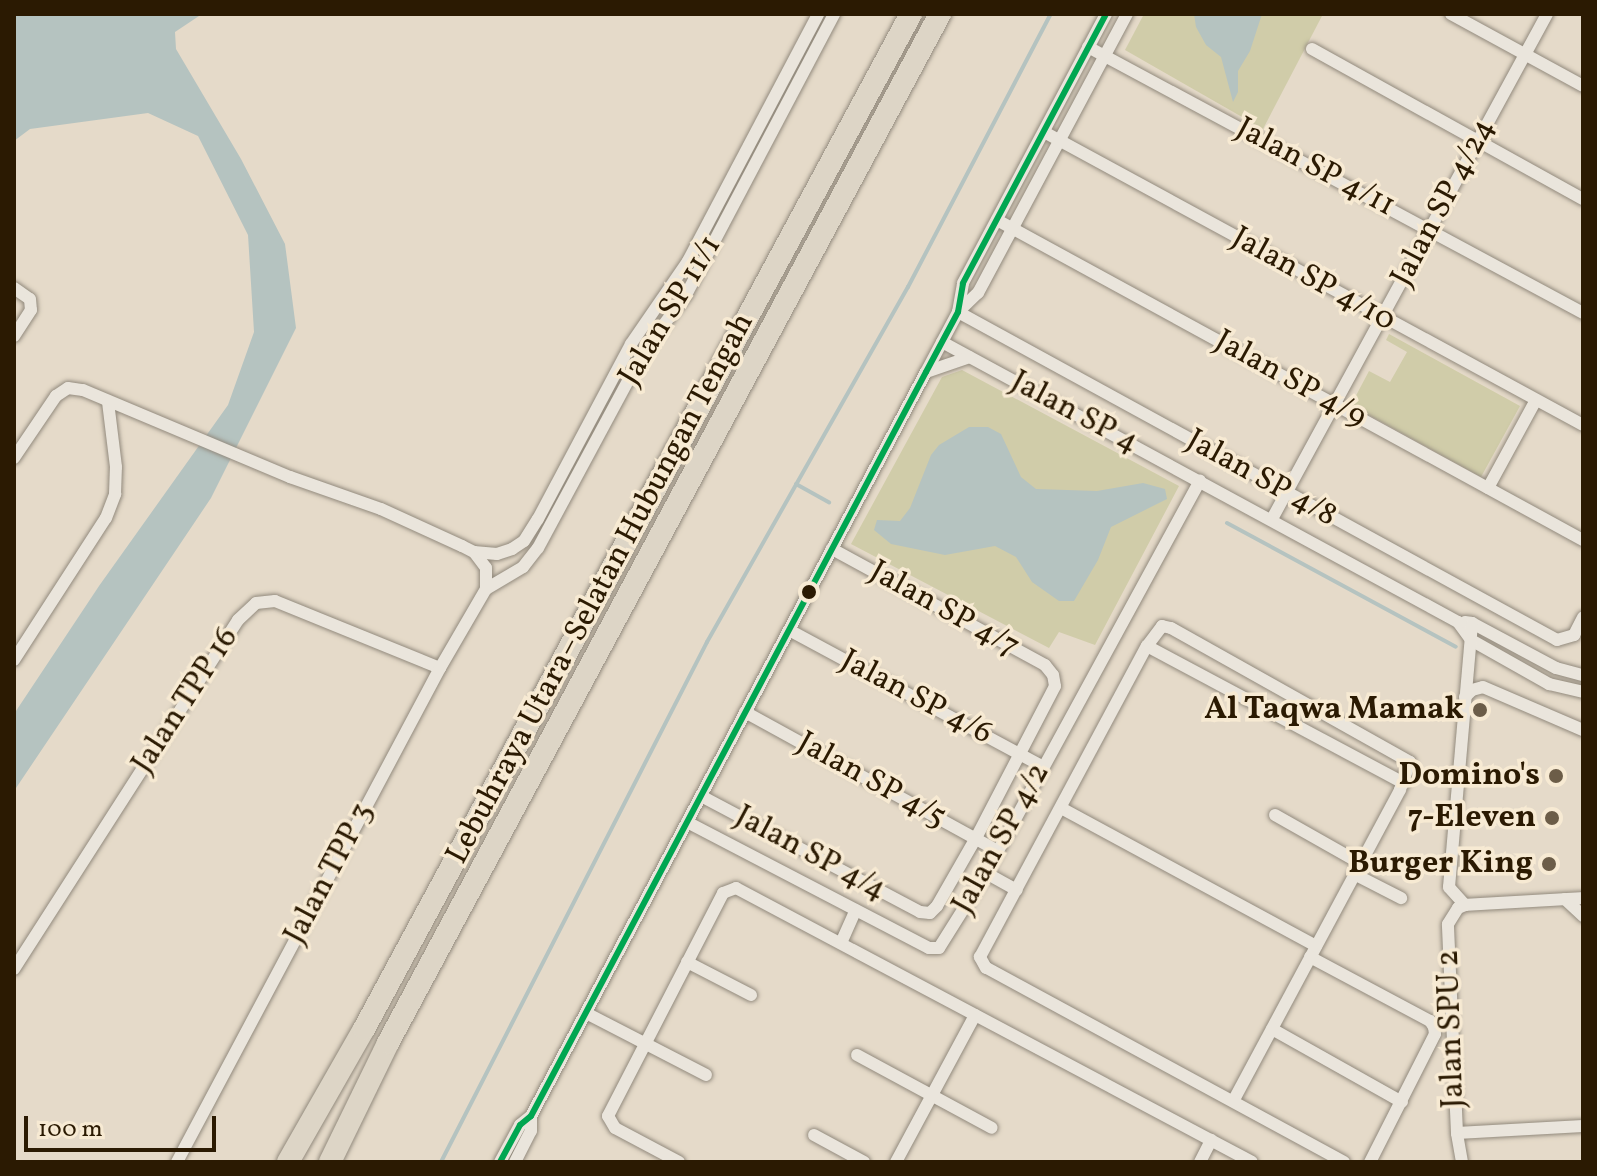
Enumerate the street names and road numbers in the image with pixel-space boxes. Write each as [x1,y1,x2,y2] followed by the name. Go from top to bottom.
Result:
[1229,110,1401,226] street label: Jalan SP 4/11
[1384,112,1504,294] street label: Jalan SP 4/24
[1224,219,1402,341] street label: Jalan SP 4/10
[611,229,731,393] street label: Jalan SP 11/1
[439,307,763,871] street label: Lebuhraya Utara–Selatan Hubungan Tengah
[1207,323,1373,437] street label: Jalan SP 4/9
[1004,363,1144,463] street label: Jalan SP 4
[1179,422,1343,536] street label: Jalan SP 4/8
[862,553,1026,667] street label: Jalan SP 4/7
[124,620,248,782] street label: Jalan TPP 16
[834,642,998,754] street label: Jalan SP 4/6
[790,724,952,838] street label: Jalan SP 4/5
[945,757,1059,921] street label: Jalan SP 4/2
[277,796,383,952] street label: Jalan TPP 3
[728,798,892,910] street label: Jalan SP 4/4
[1430,949,1474,1109] street label: Jalan SPU 2

